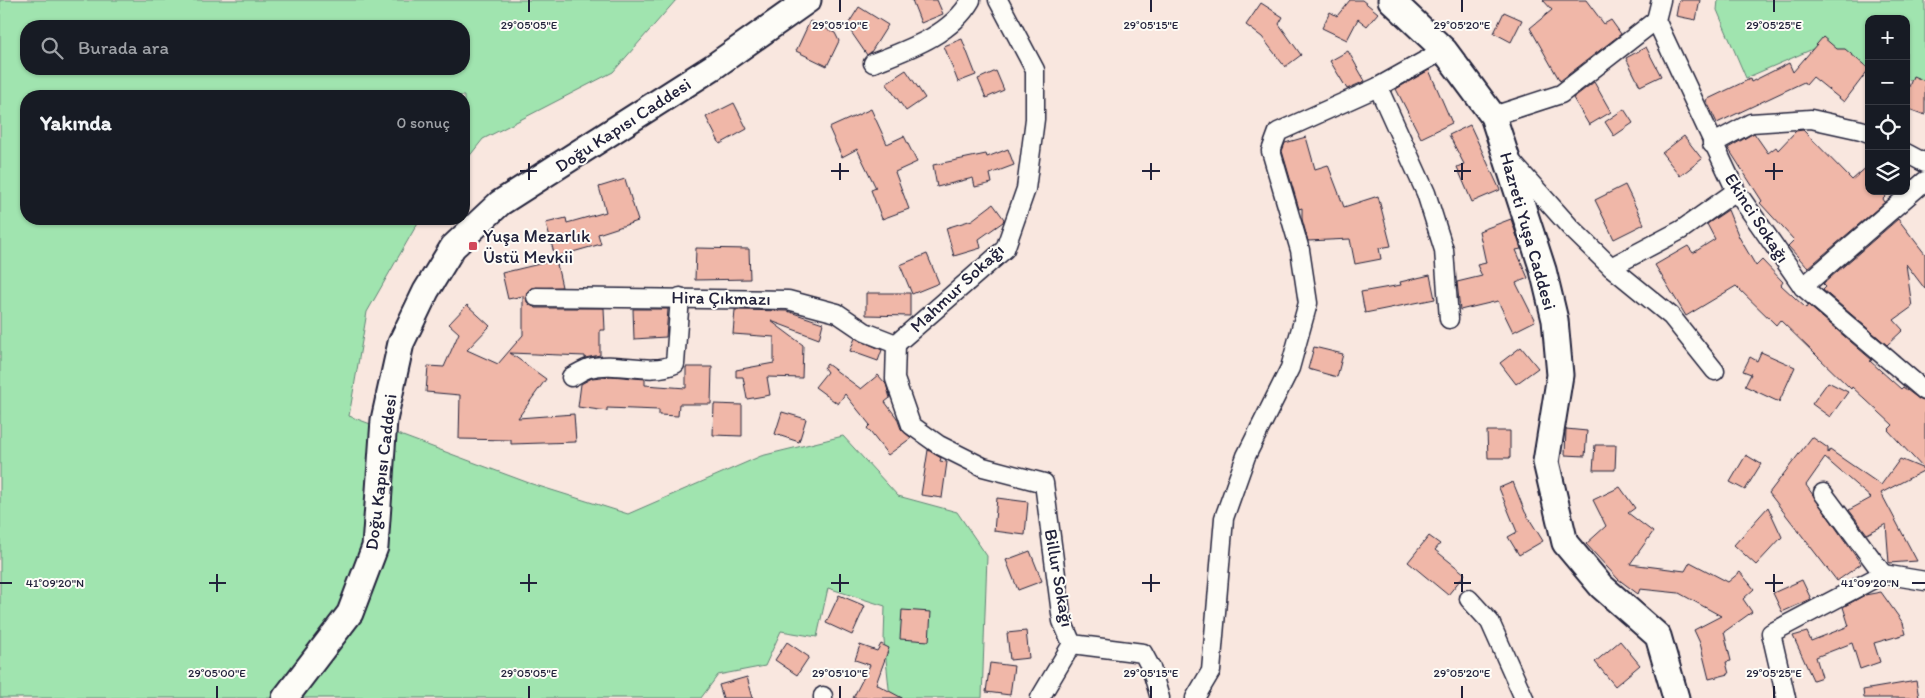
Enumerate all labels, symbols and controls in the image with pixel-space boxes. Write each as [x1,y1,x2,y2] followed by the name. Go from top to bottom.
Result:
[1865,15,1910,195] map controls
[1865,15,1910,60] button: +
[501,18,558,32] text: 29°05'05"E
[812,18,868,32] text: 29°05'10"E
[1124,18,1179,32] text: 29°05'15"E
[1434,18,1491,32] text: 29°05'20"E
[1746,18,1802,32] text: 29°05'25"E
[20,20,470,75] search box
[38,34,66,62] icon: search
[78,36,169,59] text: Burada ara
[1865,60,1910,105] button: −
[551,73,695,177] street label: Doğu Kapısı Caddesi
[1865,105,1910,150] button: locate
[40,110,112,135] text: Yakında
[396,113,450,132] text: 0 sonuç
[1495,150,1561,312] street label: Hazreti Yuşa Caddesi
[1865,150,1910,195] button: layers
[1720,169,1794,267] street label: Ekinci Sokağı
[483,225,591,268] place label: Yuşa Mezarlık Üstü Mevkii
[905,239,1009,337] street label: Mahmur Sokağı
[467,240,479,252] marker: Yuşa Mezarlık Üstü Mevkii
[671,286,771,310] street label: Hira Çıkmazı
[360,393,402,551] street label: Doğu Kapısı Caddesi
[1040,527,1078,629] street label: Billur Sokağı
[26,576,84,590] text: 41°09'20"N
[1841,576,1899,590] text: 41°09'20"N
[188,666,246,680] text: 29°05'00"E
[501,666,558,680] text: 29°05'05"E
[812,666,868,680] text: 29°05'10"E
[1124,666,1179,680] text: 29°05'15"E
[1434,666,1491,680] text: 29°05'20"E
[1746,666,1802,680] text: 29°05'25"E

